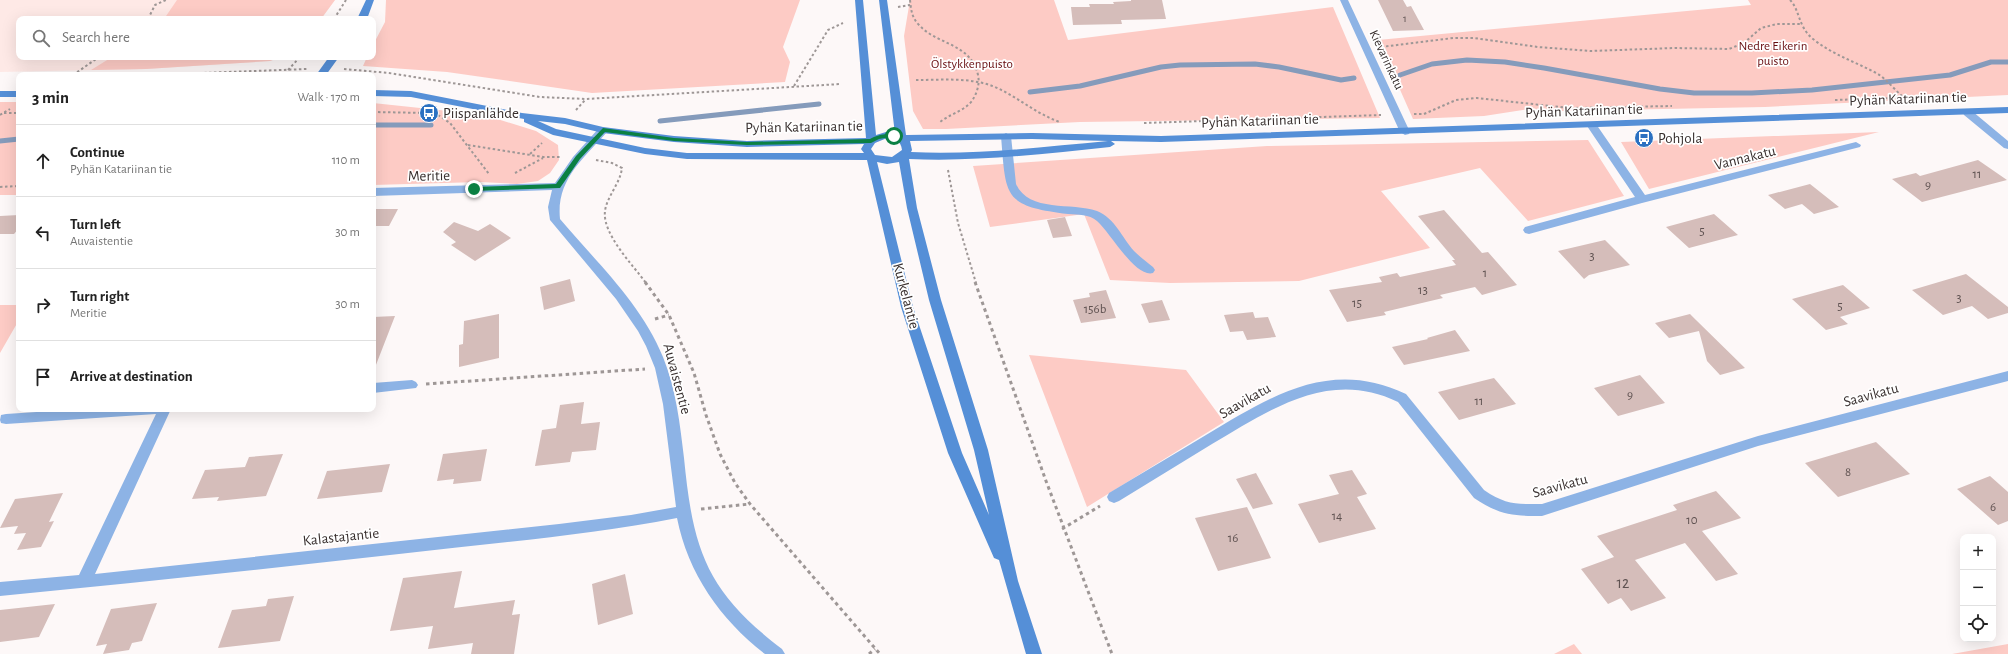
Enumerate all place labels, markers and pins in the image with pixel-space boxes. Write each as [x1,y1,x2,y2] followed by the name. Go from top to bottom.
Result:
[418,102,440,124] bus stop icon: Piispanlähde
[443,106,519,121] place label: Piispanlähde
[1633,127,1655,149] bus stop icon: Pohjola
[1658,131,1702,146] place label: Pohjola

